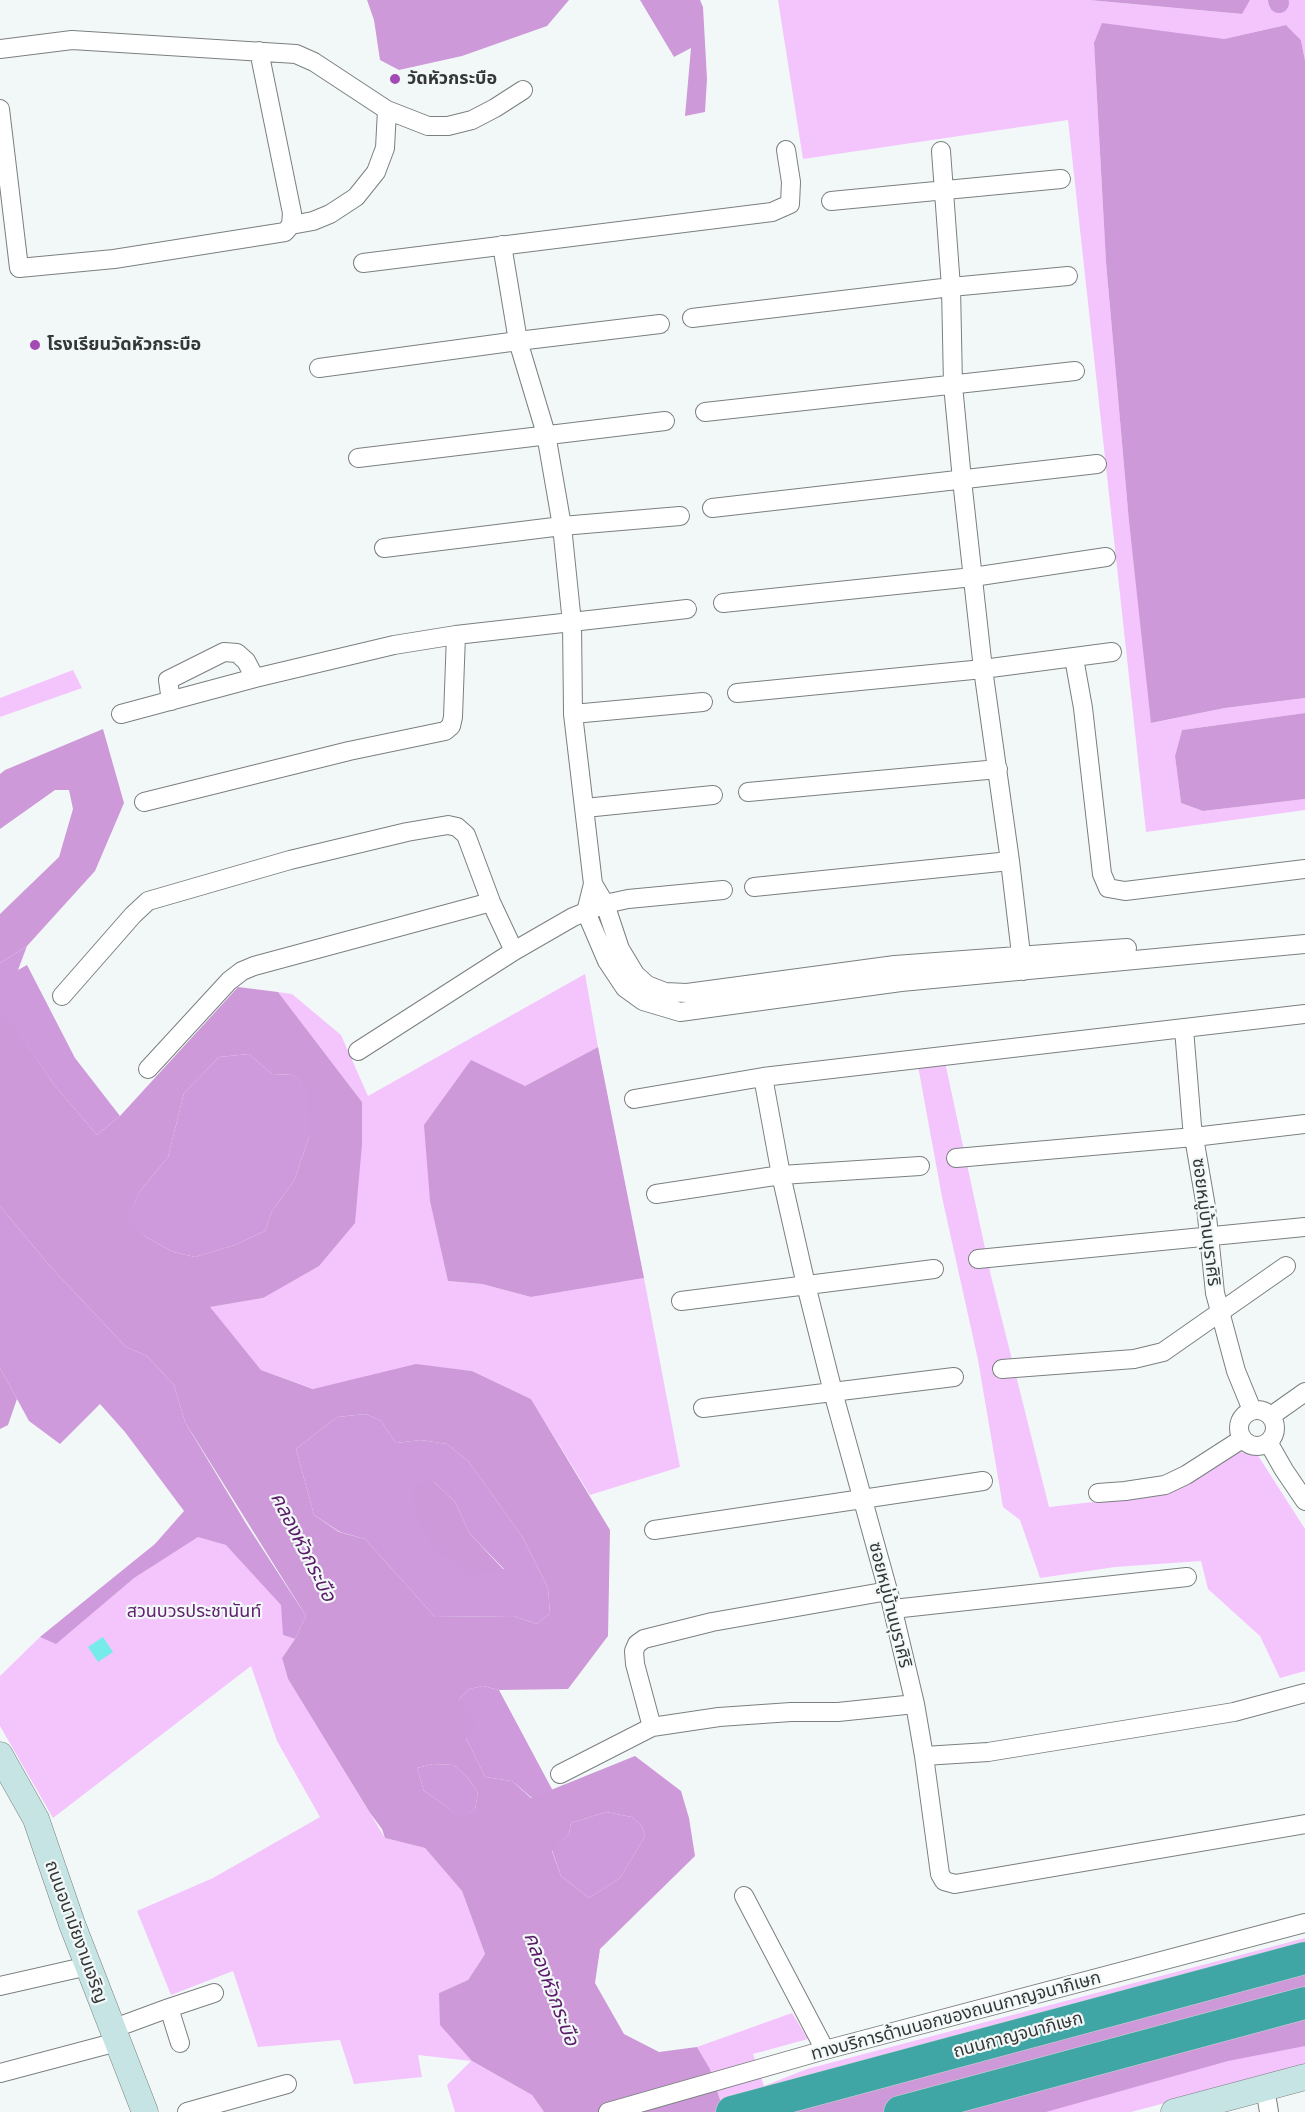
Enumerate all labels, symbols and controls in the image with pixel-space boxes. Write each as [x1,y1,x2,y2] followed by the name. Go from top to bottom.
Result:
[407,68,497,90] place label: วัดหัวกระบือ
[388,72,402,86] marker: วัดหัวกระบือ
[47,334,201,356] place label: โรงเรียนวัดหัวกระบือ
[28,338,42,352] marker: โรงเรียนวัดหัวกระบือ
[1187,1157,1225,1287] street label: ซอยหมู่บ้านบุราศิริ
[265,1488,341,1606] water label: คลองหัวกระบือ
[864,1540,916,1670] street label: ซอยหมู่บ้านบุราศิริ
[127,1601,261,1623] park label: สวนบวรประชานันท์
[40,1857,112,2007] street label: ถนนอนามัยงามเจริญ
[518,1929,584,2049] water label: คลองหัวกระบือ
[809,1967,1103,2065] street label: ทางบริการด้านนอกของถนนกาญจนาภิเษก
[951,2007,1085,2063] street label: ถนนกาญจนาภิเษก

